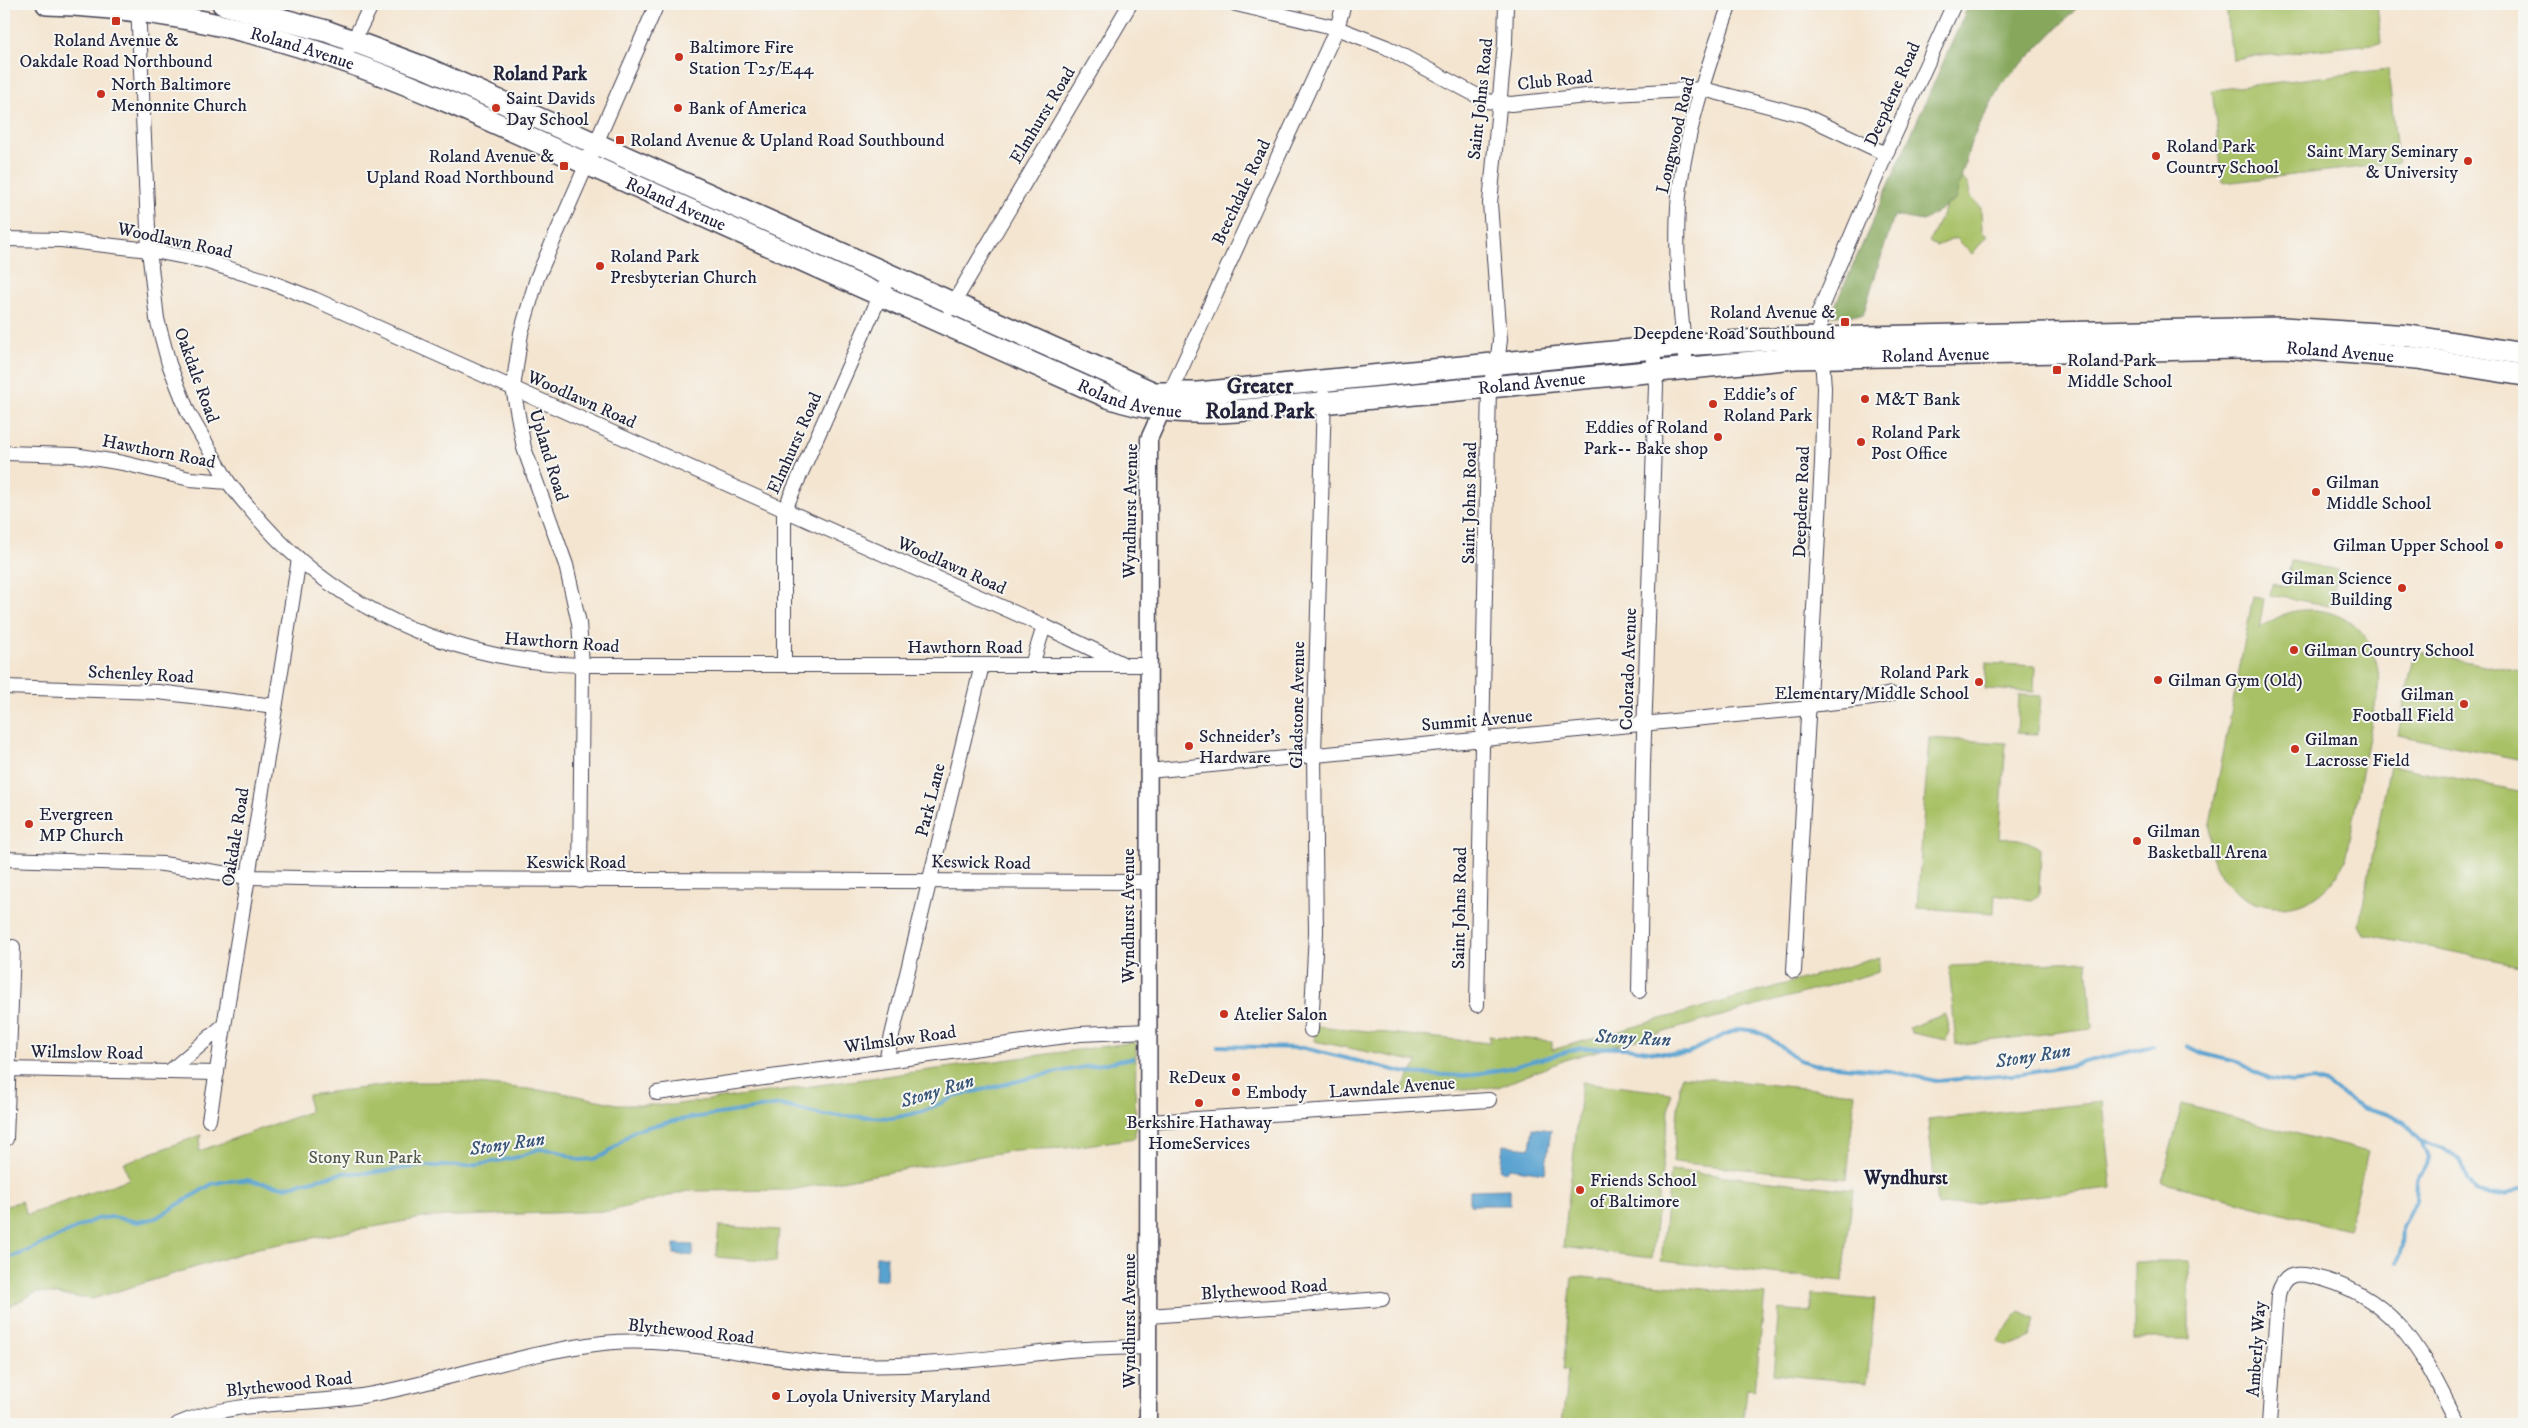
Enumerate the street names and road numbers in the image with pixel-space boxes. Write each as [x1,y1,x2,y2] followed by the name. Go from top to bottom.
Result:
[248,23,357,76] street label: Roland Avenue
[1464,37,1498,161] street label: Saint Johns Road
[1860,39,1926,150] street label: Deepdene Road
[1005,63,1080,168] street label: Elmhurst Road
[1516,66,1594,96] street label: Club Road
[1652,75,1700,196] street label: Longwood Road
[1208,136,1276,249] street label: Beechdale Road
[622,173,729,237] street label: Roland Avenue
[114,218,234,264] street label: Woodlawn Road
[169,325,223,426] street label: Oakdale Road
[2285,337,2395,368] street label: Roland Avenue
[1881,344,1990,368] street label: Roland Avenue
[523,366,640,434] street label: Woodlawn Road
[1477,368,1586,400] street label: Roland Avenue
[1074,375,1183,424] street label: Roland Avenue
[763,389,827,498] street label: Elmhurst Road
[524,407,572,504] street label: Upland Road
[100,430,217,474] street label: Hawthorn Road
[1458,442,1482,564] street label: Saint Johns Road
[1119,443,1143,580] street label: Wyndhurst Avenue
[1789,446,1815,558] street label: Deepdene Road
[893,532,1010,600] street label: Woodlawn Road
[1616,607,1642,731] street label: Colorado Avenue
[504,628,620,658] street label: Hawthorn Road
[907,637,1023,659] street label: Hawthorn Road
[1286,641,1310,769] street label: Gladstone Avenue
[87,661,194,689] street label: Schenley Road
[1421,705,1533,737] street label: Summit Avenue
[911,761,951,839] street label: Park Lane
[217,786,255,888] street label: Oakdale Road
[1448,847,1472,969] street label: Saint Johns Road
[1118,848,1140,985] street label: Wyndhurst Avenue
[931,851,1031,875] street label: Keswick Road
[526,852,626,874] street label: Keswick Road
[842,1021,958,1059] street label: Wilmslow Road
[29,1041,144,1065] street label: Wilmslow Road
[1328,1073,1456,1103] street label: Lawndale Avenue
[1119,1253,1141,1390] street label: Wyndhurst Avenue
[1200,1275,1328,1305] street label: Blythewood Road
[2243,1300,2271,1398] street label: Amberly Way
[627,1314,755,1350] street label: Blythewood Road
[225,1367,353,1403] street label: Blythewood Road

